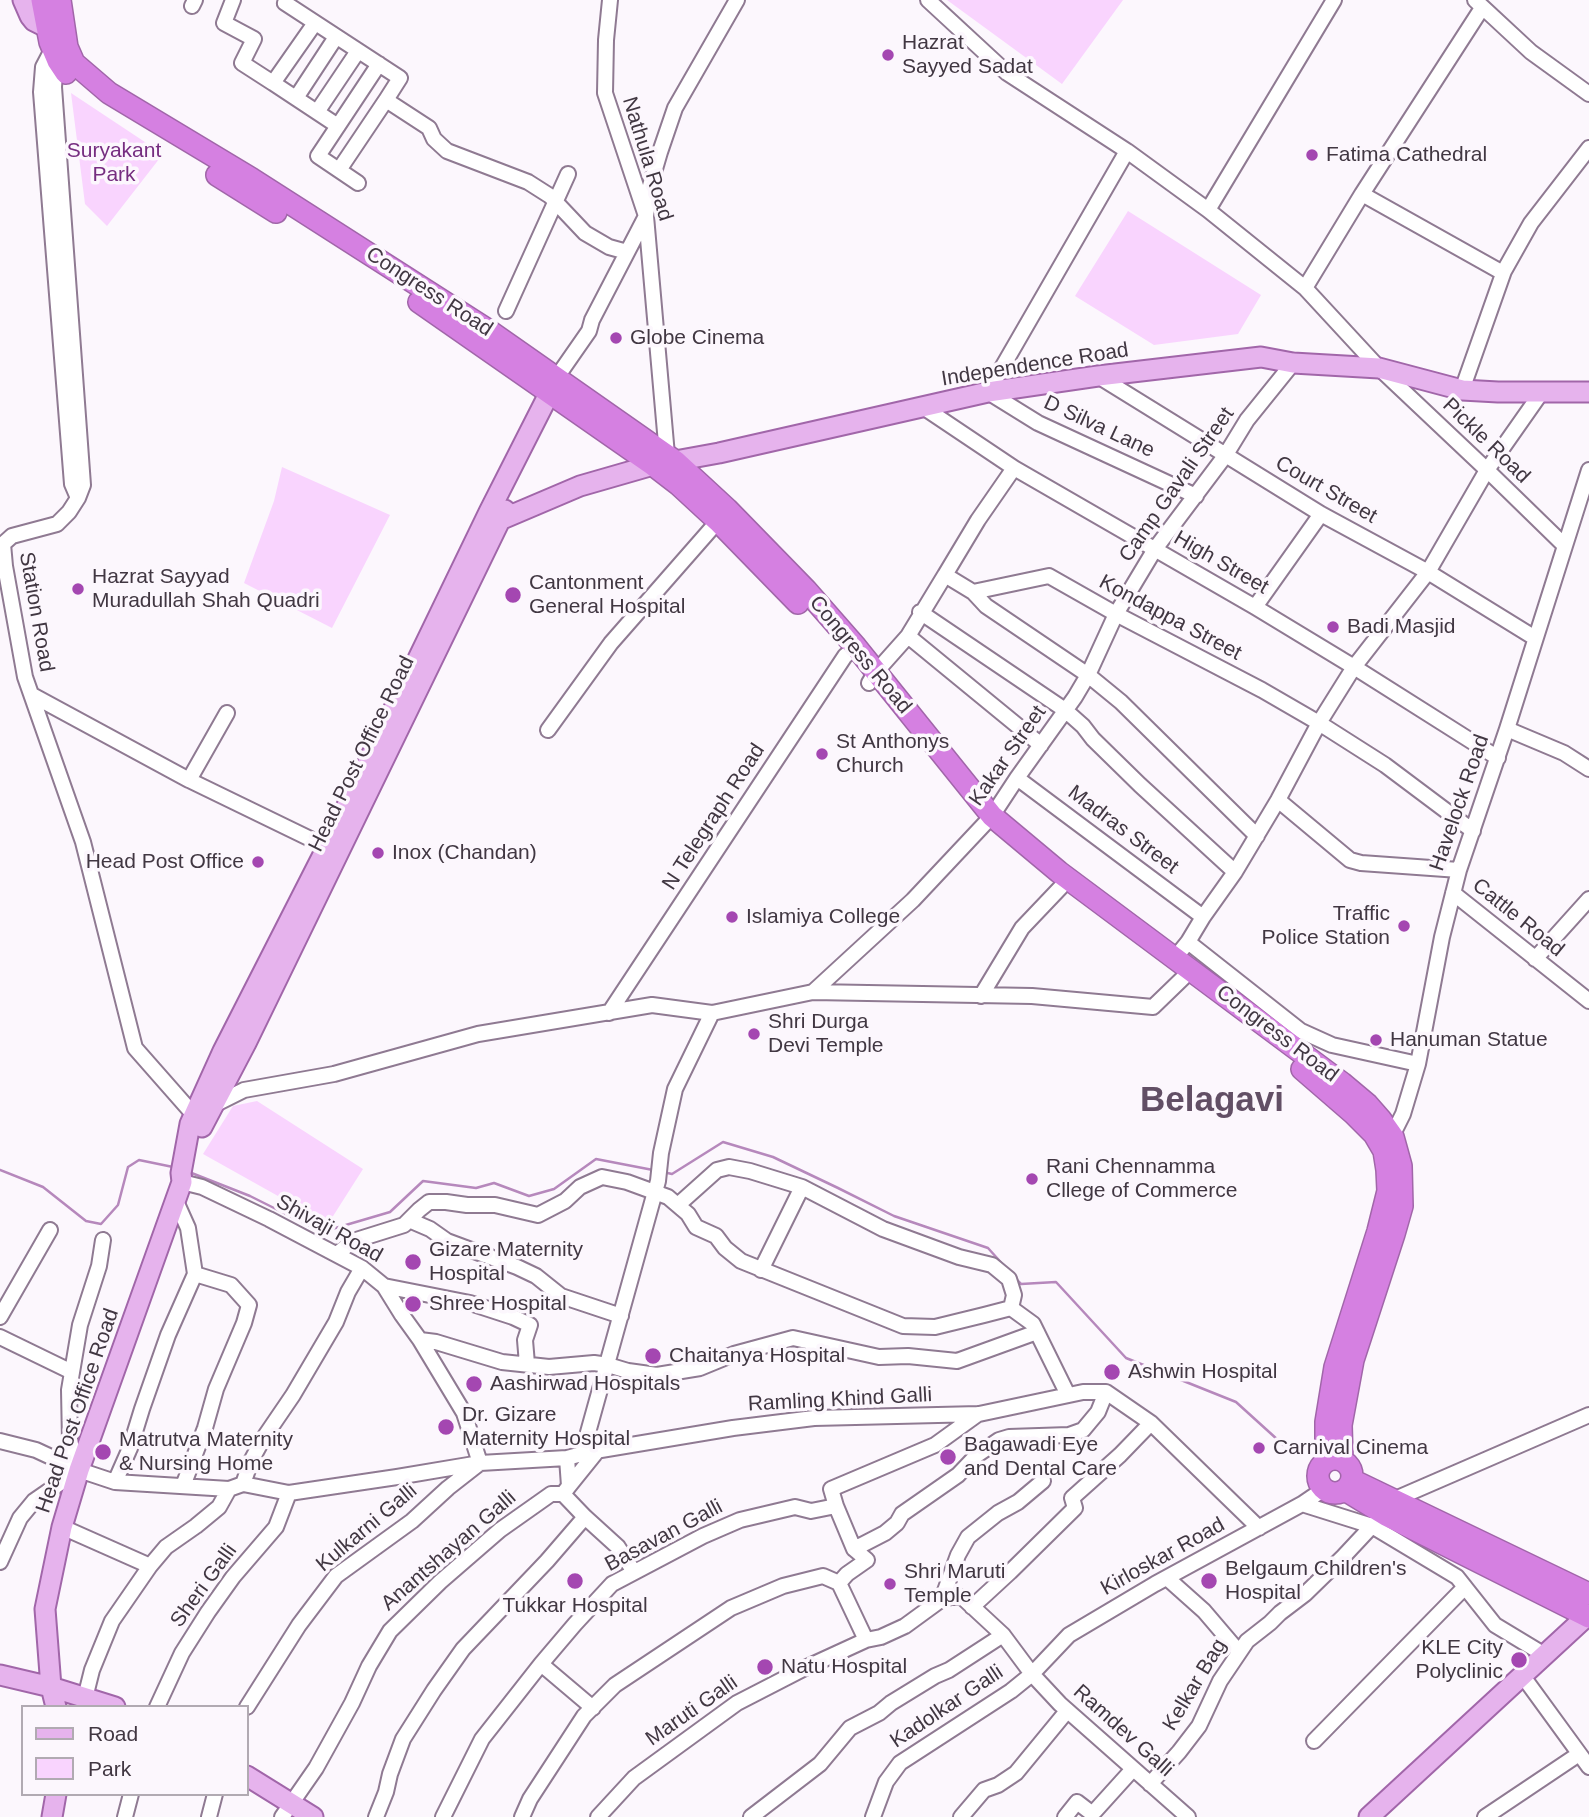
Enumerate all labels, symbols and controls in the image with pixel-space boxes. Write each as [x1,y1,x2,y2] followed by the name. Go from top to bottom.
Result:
[902,30,1033,80] place label: Hazrat Sayyed Sadat
[880,47,896,63] marker: Hazrat Sayyed Sadat
[616,94,678,224] street label: Nathula Road
[67,138,161,188] park label: Suryakant Park
[1326,142,1487,168] place label: Fatima Cathedral
[1304,147,1320,163] marker: Fatima Cathedral
[361,242,497,342] street label: Congress Road
[630,325,764,351] place label: Globe Cinema
[608,330,624,346] marker: Globe Cinema
[940,338,1130,392] street label: Independence Road
[1040,390,1158,464] street label: D Silva Lane
[1437,393,1535,489] street label: Pickle Road
[1114,403,1240,567] street label: Camp Gavali Street
[1271,451,1381,529] street label: Court Street
[1169,526,1273,600] street label: High Street
[13,550,59,674] street label: Station Road
[92,564,320,614] place label: Hazrat Sayyad Muradullah Shah Quadri
[529,570,685,620] place label: Cantonment General Hospital
[1094,570,1246,666] street label: Kondappa Street
[70,581,86,597] marker: Hazrat Sayyad Muradullah Shah Quadri
[503,585,523,605] marker: Cantonment General Hospital
[803,591,917,719] street label: Congress Road
[1347,614,1456,640] place label: Badi Masjid
[1325,619,1341,635] marker: Badi Masjid
[304,652,420,856] street label: Head Post Office Road
[964,701,1052,811] street label: Kakar Street
[836,729,949,779] place label: St Anthonys Church
[1425,732,1495,874] street label: Havelock Road
[657,739,771,895] street label: N Telegraph Road
[814,746,830,762] marker: St Anthonys Church
[1063,780,1183,880] street label: Madras Street
[392,840,537,866] place label: Inox (Chandan)
[370,845,386,861] marker: Inox (Chandan)
[86,849,244,875] place label: Head Post Office
[250,854,266,870] marker: Head Post Office
[1467,873,1569,963] street label: Cattle Road
[1262,901,1390,951] place label: Traffic Police Station
[746,904,900,930] place label: Islamiya College
[724,909,740,925] marker: Islamiya College
[1396,918,1412,934] marker: Traffic Police Station
[1211,980,1343,1088] street label: Congress Road
[768,1009,884,1059] place label: Shri Durga Devi Temple
[746,1026,762,1042] marker: Shri Durga Devi Temple
[1390,1027,1548,1053] place label: Hanuman Statue
[1368,1032,1384,1048] marker: Hanuman Statue
[1140,1080,1284,1122] district label: Belagavi
[1046,1154,1237,1204] place label: Rani Chennamma Cllege of Commerce
[1024,1171,1040,1187] marker: Rani Chennamma Cllege of Commerce
[271,1189,387,1269] street label: Shivaji Road
[429,1237,583,1287] place label: Gizare Maternity Hospital
[403,1252,423,1272] marker: Gizare Maternity Hospital
[429,1291,567,1317] place label: Shree Hospital
[403,1294,423,1314] marker: Shree Hospital
[31,1306,125,1516] street label: Head Post Office Road
[669,1343,845,1369] place label: Chaitanya Hospital
[643,1346,663,1366] marker: Chaitanya Hospital
[1128,1359,1277,1385] place label: Ashwin Hospital
[1102,1362,1122,1382] marker: Ashwin Hospital
[490,1371,680,1397] place label: Aashirwad Hospitals
[464,1374,484,1394] marker: Aashirwad Hospitals
[747,1383,933,1417] street label: Ramling Khind Galli
[462,1402,630,1452] place label: Dr. Gizare Maternity Hospital
[436,1417,456,1437] marker: Dr. Gizare Maternity Hospital
[119,1427,293,1477] place label: Matrutva Maternity & Nursing Home
[964,1432,1117,1482] place label: Bagawadi Eye and Dental Care
[1273,1435,1428,1461] place label: Carnival Cinema
[1251,1440,1267,1456] marker: Carnival Cinema
[93,1442,113,1462] marker: Matrutva Maternity & Nursing Home
[938,1447,958,1467] marker: Bagawadi Eye and Dental Care
[312,1479,422,1577] street label: Kulkarni Galli
[376,1486,522,1616] street label: Anantshayan Galli
[601,1494,727,1578] street label: Basavan Galli
[1097,1513,1229,1601] street label: Kirloskar Road
[165,1539,243,1633] street label: Sheri Galli
[1225,1556,1406,1606] place label: Belgaum Children's Hospital
[904,1559,1006,1609] place label: Shri Maruti Temple
[565,1571,585,1591] marker: Tukkar Hospital
[1199,1571,1219,1591] marker: Belgaum Children's Hospital
[882,1576,898,1592] marker: Shri Maruti Temple
[502,1593,648,1619] place label: Tukkar Hospital
[1158,1634,1232,1736] street label: Kelkar Bag
[1415,1635,1503,1685] place label: KLE City Polyclinic
[1509,1650,1529,1670] marker: KLE City Polyclinic
[781,1654,907,1680] place label: Natu Hospital
[755,1657,775,1677] marker: Natu Hospital
[886,1660,1008,1754] street label: Kadolkar Galli
[641,1670,743,1752] street label: Maruti Galli
[1068,1679,1178,1783] street label: Ramdev Galli
[21,1705,248,1796] legend
[88,1722,138,1745] text: Road
[88,1757,131,1780] text: Park

